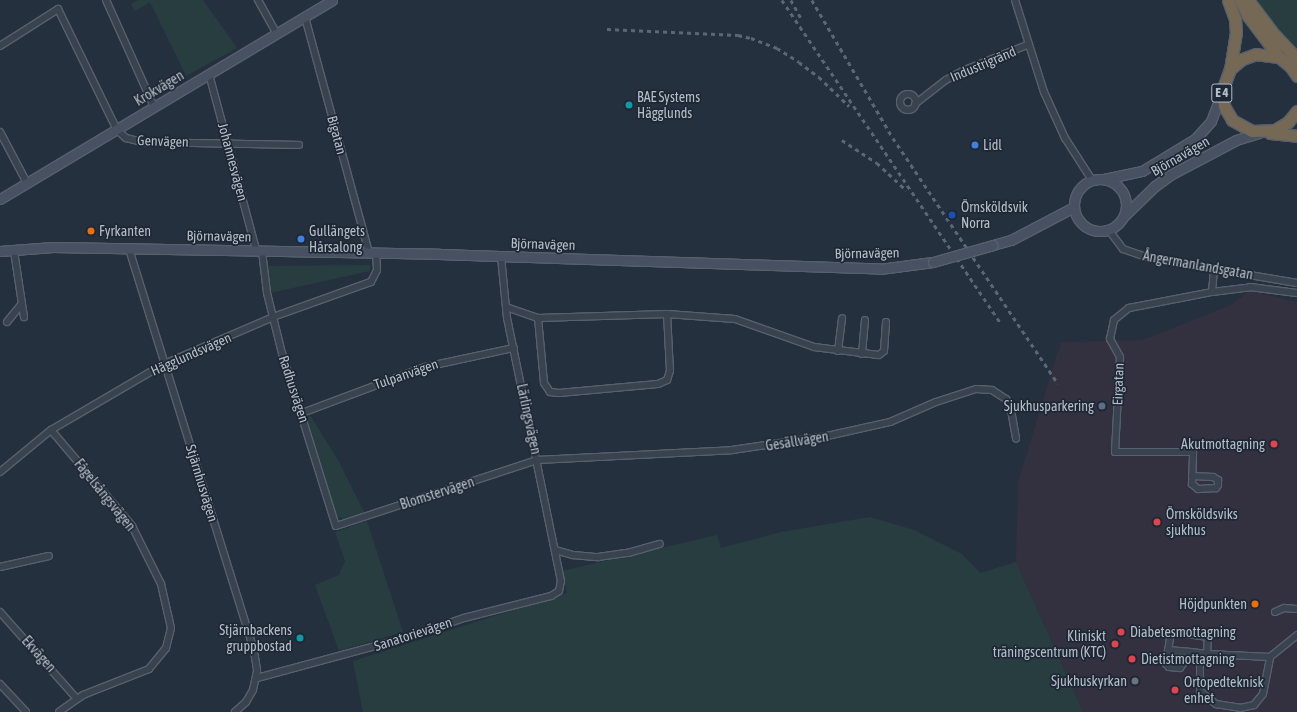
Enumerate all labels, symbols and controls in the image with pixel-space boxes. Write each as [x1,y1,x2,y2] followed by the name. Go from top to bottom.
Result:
[948,43,1018,85] street label: Industrigränd
[131,67,187,109] street label: Krokvägen
[1211,82,1233,104] road number: E 4
[637,89,700,122] place label: BAE Systems Hägglunds
[624,100,634,110] marker: BAE Systems Hägglunds
[324,114,350,156] street label: Bigatan
[214,121,252,203] street label: Johannesvägen
[137,132,189,150] street label: Genvägen
[1148,133,1212,179] street label: Björnavägen
[983,137,1002,153] place label: Lidl
[970,140,980,150] marker: Lidl
[961,199,1028,232] place label: Örnsköldsvik Norra
[946,209,958,221] marker: Örnsköldsvik Norra
[99,223,151,239] place label: Fyrkanten
[309,223,365,256] place label: Gullängets Hårsalong
[86,226,96,236] marker: Fyrkanten
[186,227,252,245] street label: Björnavägen
[296,234,306,244] marker: Gullängets Hårsalong
[510,234,576,254] street label: Björnavägen
[834,244,900,262] street label: Björnavägen
[1142,247,1254,283] street label: Ångermanlandsgatan
[148,329,234,379] street label: Hägglundsvägen
[275,353,313,425] street label: Radhusvägen
[372,355,440,393] street label: Tulpanvägen
[1109,362,1127,406] street label: Eirgatan
[513,382,545,456] street label: Lärlingsvägen
[1004,398,1094,414] place label: Sjukhusparkering
[1097,401,1107,411] marker: Sjukhusparkering
[764,428,830,454] street label: Gesällvägen
[1181,436,1265,452] place label: Akutmottagning
[1268,438,1280,450] marker: Akutmottagning
[182,442,222,524] street label: Stjärnhusvägen
[71,456,139,534] street label: Fågelsångsvägen
[398,473,476,513] street label: Blomstervägen
[1166,506,1238,538] place label: Örnsköldsviks sjukhus
[1151,516,1163,528] marker: Örnsköldsviks sjukhus
[1179,596,1247,612] place label: Höjdpunkten
[1250,599,1260,609] marker: Höjdpunkten
[372,614,454,654] street label: Sanatorievägen
[219,622,292,654] place label: Stjärnbackens gruppbostad
[1130,624,1236,640] place label: Diabetesmottagning
[1115,626,1127,638] marker: Diabetesmottagning
[993,628,1106,660] place label: Kliniskt träningscentrum (KTC)
[18,632,60,676] street label: Ekvägen
[295,633,305,643] marker: Stjärnbackens gruppbostad
[1109,638,1121,650] marker: Kliniskt träningscentrum (KTC)
[1141,651,1235,667] place label: Dietistmottagning
[1126,653,1138,665] marker: Dietistmottagning
[1051,673,1127,689] place label: Sjukhuskyrkan
[1184,674,1264,706] place label: Ortopedteknisk enhet
[1130,676,1140,686] marker: Sjukhuskyrkan
[1169,684,1181,696] marker: Ortopedteknisk enhet

